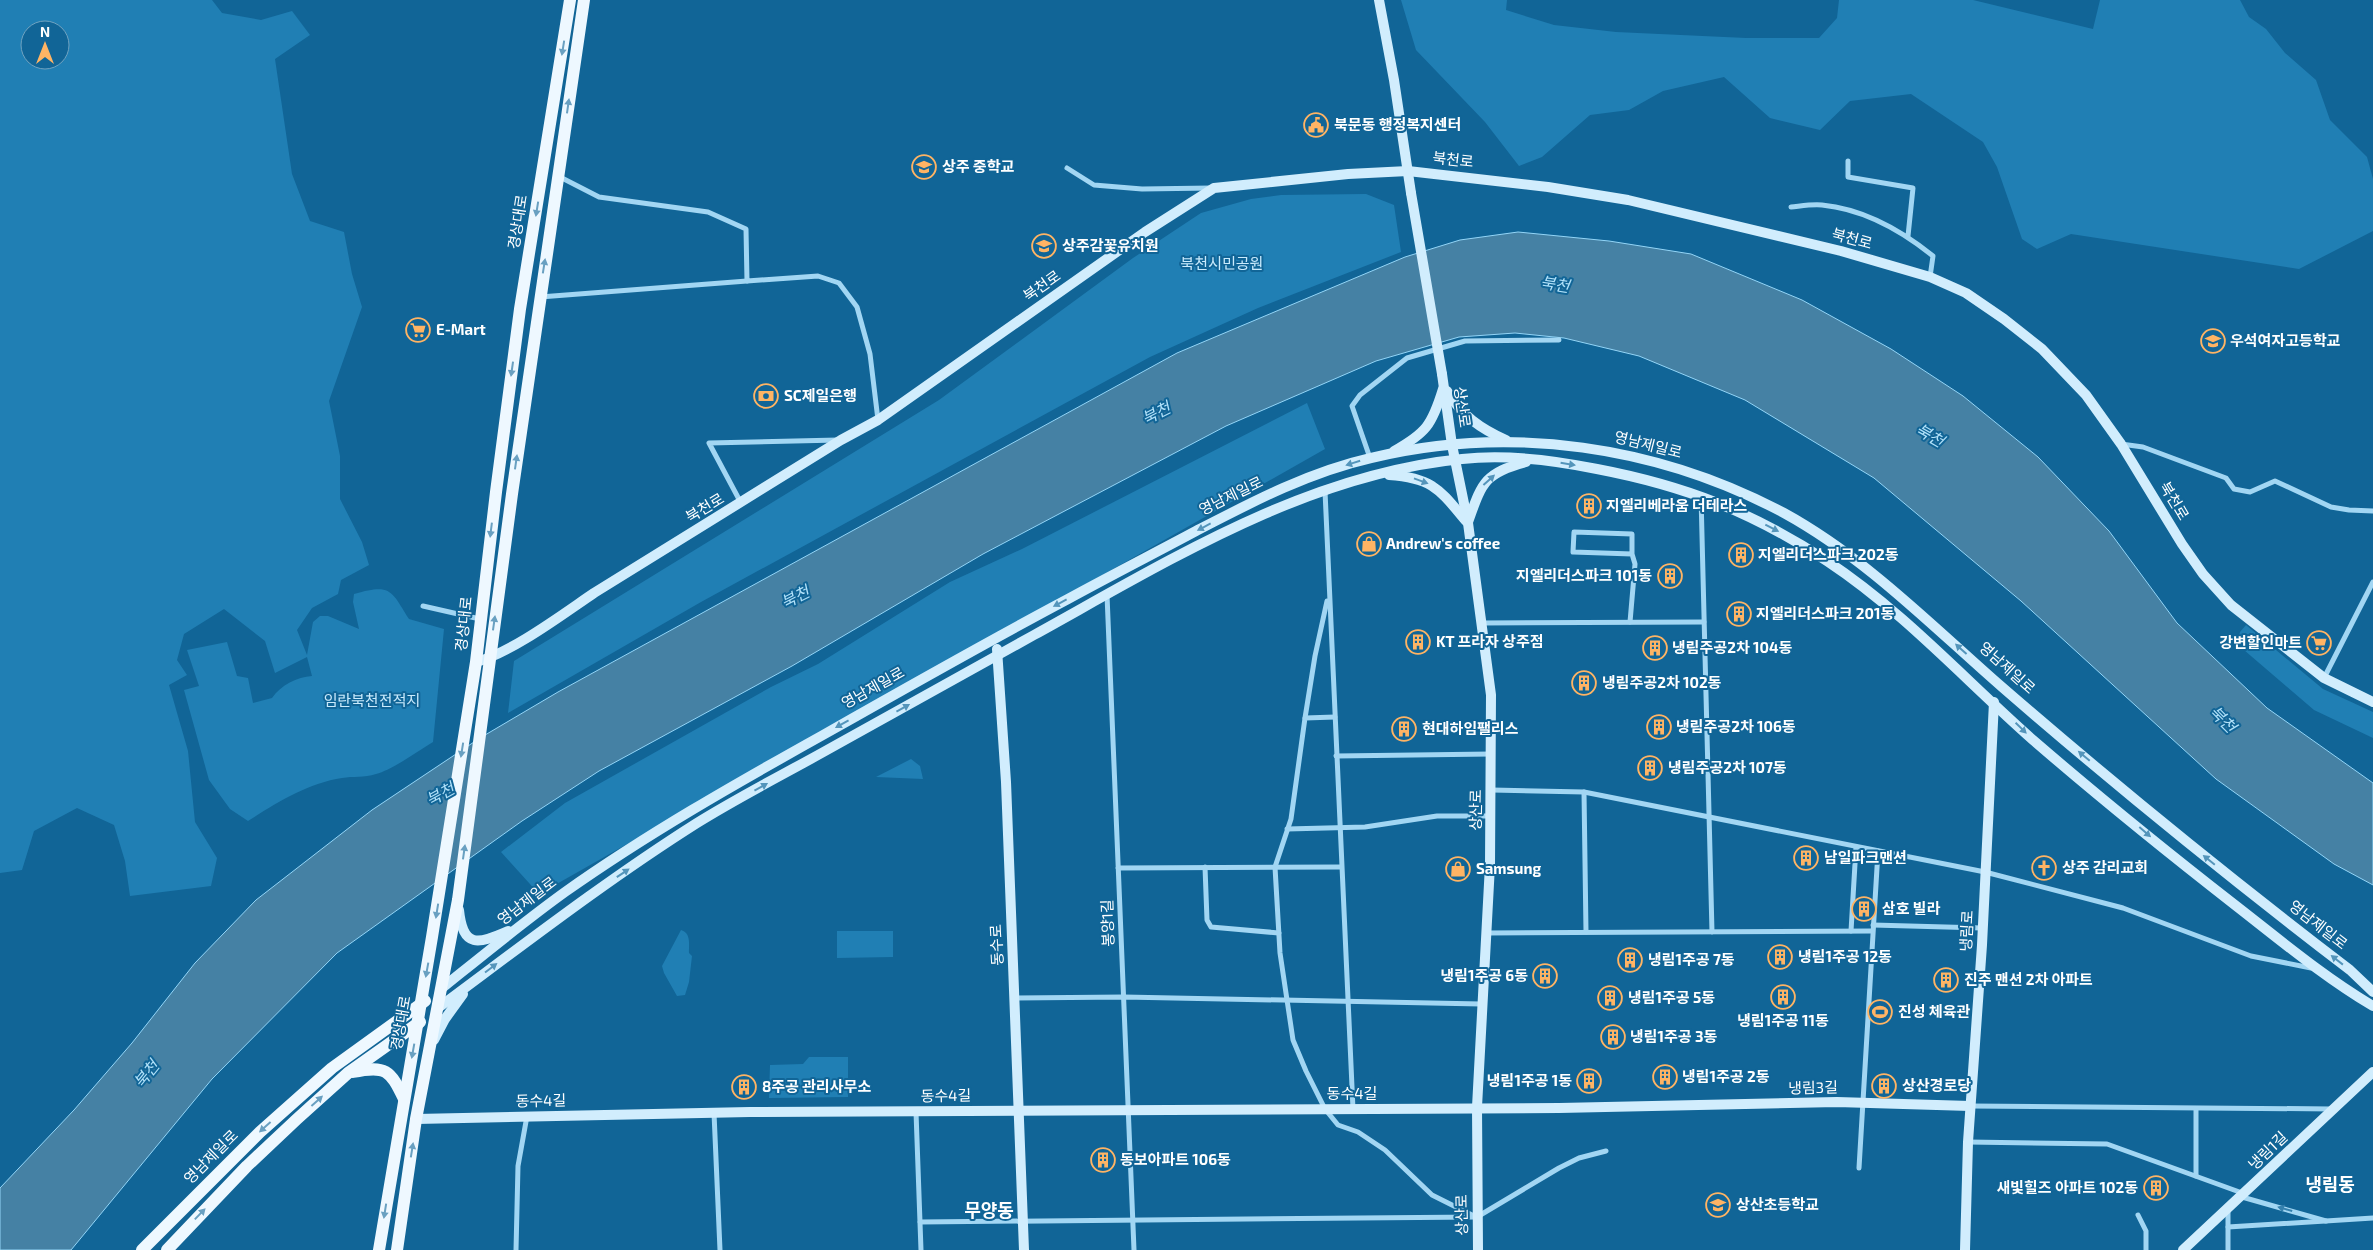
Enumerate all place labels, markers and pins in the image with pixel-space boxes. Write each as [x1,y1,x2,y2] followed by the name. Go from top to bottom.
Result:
[1303,112,1329,138] public building icon: 북문동 행정복지센터
[1334,115,1461,133] place label: 북문동 행정복지센터
[911,154,937,180] school or university icon: 상주 중학교
[942,157,1014,175] place label: 상주 중학교
[1031,233,1057,259] school or university icon: 상주감꽃유치원
[1062,236,1159,254] place label: 상주감꽃유치원
[405,317,431,343] supermarket icon: E-Mart
[436,320,486,338] place label: E-Mart
[2200,328,2226,354] school or university icon: 우석여자고등학교
[2230,331,2341,349] place label: 우석여자고등학교
[753,383,779,409] bank icon: SC제일은행
[784,386,857,404] place label: SC제일은행
[1576,493,1602,519] building icon: 지엘리베라움 더테라스
[1606,496,1747,514] place label: 지엘리베라움 더테라스
[1356,531,1382,557] shop icon: Andrew's coffee
[1386,534,1500,552] place label: Andrew's coffee
[1728,542,1754,568] building icon: 지엘리더스파크 202동
[1758,545,1899,563] place label: 지엘리더스파크 202동
[1657,563,1683,589] building icon: 지엘리더스파크 101동
[1516,566,1652,584] place label: 지엘리더스파크 101동
[1726,601,1752,627] building icon: 지엘리더스파크 201동
[1756,604,1895,622] place label: 지엘리더스파크 201동
[1405,629,1431,655] building icon: KT 프라자 상주점
[2306,630,2332,656] supermarket icon: 강변할인마트
[1436,632,1544,650] place label: KT 프라자 상주점
[2219,633,2302,651] place label: 강변할인마트
[1642,635,1668,661] building icon: 냉림주공2차 104동
[1672,638,1792,656] place label: 냉림주공2차 104동
[1571,670,1597,696] building icon: 냉림주공2차 102동
[1602,673,1722,691] place label: 냉림주공2차 102동
[1646,714,1672,740] building icon: 냉림주공2차 106동
[1391,716,1417,742] building icon: 현대하임팰리스
[1676,717,1796,735] place label: 냉림주공2차 106동
[1422,719,1519,737] place label: 현대하임팰리스
[1637,755,1663,781] building icon: 냉림주공2차 107동
[1668,758,1787,776] place label: 냉림주공2차 107동
[1793,845,1819,871] building icon: 남일파크맨션
[1824,848,1907,866] place label: 남일파크맨션
[2031,855,2057,881] church icon: 상주 감리교회
[1445,856,1471,882] shop icon: Samsung
[2062,858,2148,876] place label: 상주 감리교회
[1476,859,1541,877] place label: Samsung
[1851,896,1877,922] building icon: 삼호 빌라
[1882,899,1941,917] place label: 삼호 빌라
[1767,944,1793,970] building icon: 냉림1주공 12동
[1617,947,1643,973] building icon: 냉림1주공 7동
[1798,947,1892,965] place label: 냉림1주공 12동
[1648,950,1735,968] place label: 냉림1주공 7동
[1532,963,1558,989] building icon: 냉림1주공 6동
[1440,966,1528,984] place label: 냉림1주공 6동
[1933,967,1959,993] building icon: 진주 맨션 2차 아파트
[1964,970,2093,988] place label: 진주 맨션 2차 아파트
[1770,984,1796,1010] building icon: 냉림1주공 11동
[1597,985,1623,1011] building icon: 냉림1주공 5동
[1628,988,1715,1006] place label: 냉림1주공 5동
[1867,999,1893,1025] sports icon: 진성 체육관
[1898,1002,1970,1020] place label: 진성 체육관
[1737,1011,1829,1029] place label: 냉림1주공 11동
[1600,1024,1626,1050] building icon: 냉림1주공 3동
[1630,1027,1717,1045] place label: 냉림1주공 3동
[1652,1064,1678,1090] building icon: 냉림1주공 2동
[1682,1067,1770,1085] place label: 냉림1주공 2동
[1576,1068,1602,1094] building icon: 냉림1주공 1동
[1487,1071,1572,1089] place label: 냉림1주공 1동
[1871,1073,1897,1099] building icon: 상산경로당
[731,1074,757,1100] building icon: 8주공 관리사무소
[1902,1076,1971,1094] place label: 상산경로당
[762,1077,871,1095] place label: 8주공 관리사무소
[1090,1147,1116,1173] building icon: 동보아파트 106동
[1120,1150,1231,1168] place label: 동보아파트 106동
[2143,1175,2169,1201] building icon: 새빛힐즈 아파트 102동
[1996,1178,2138,1196] place label: 새빛힐즈 아파트 102동
[1705,1192,1731,1218] school or university icon: 상산초등학교
[1736,1195,1819,1213] place label: 상산초등학교

